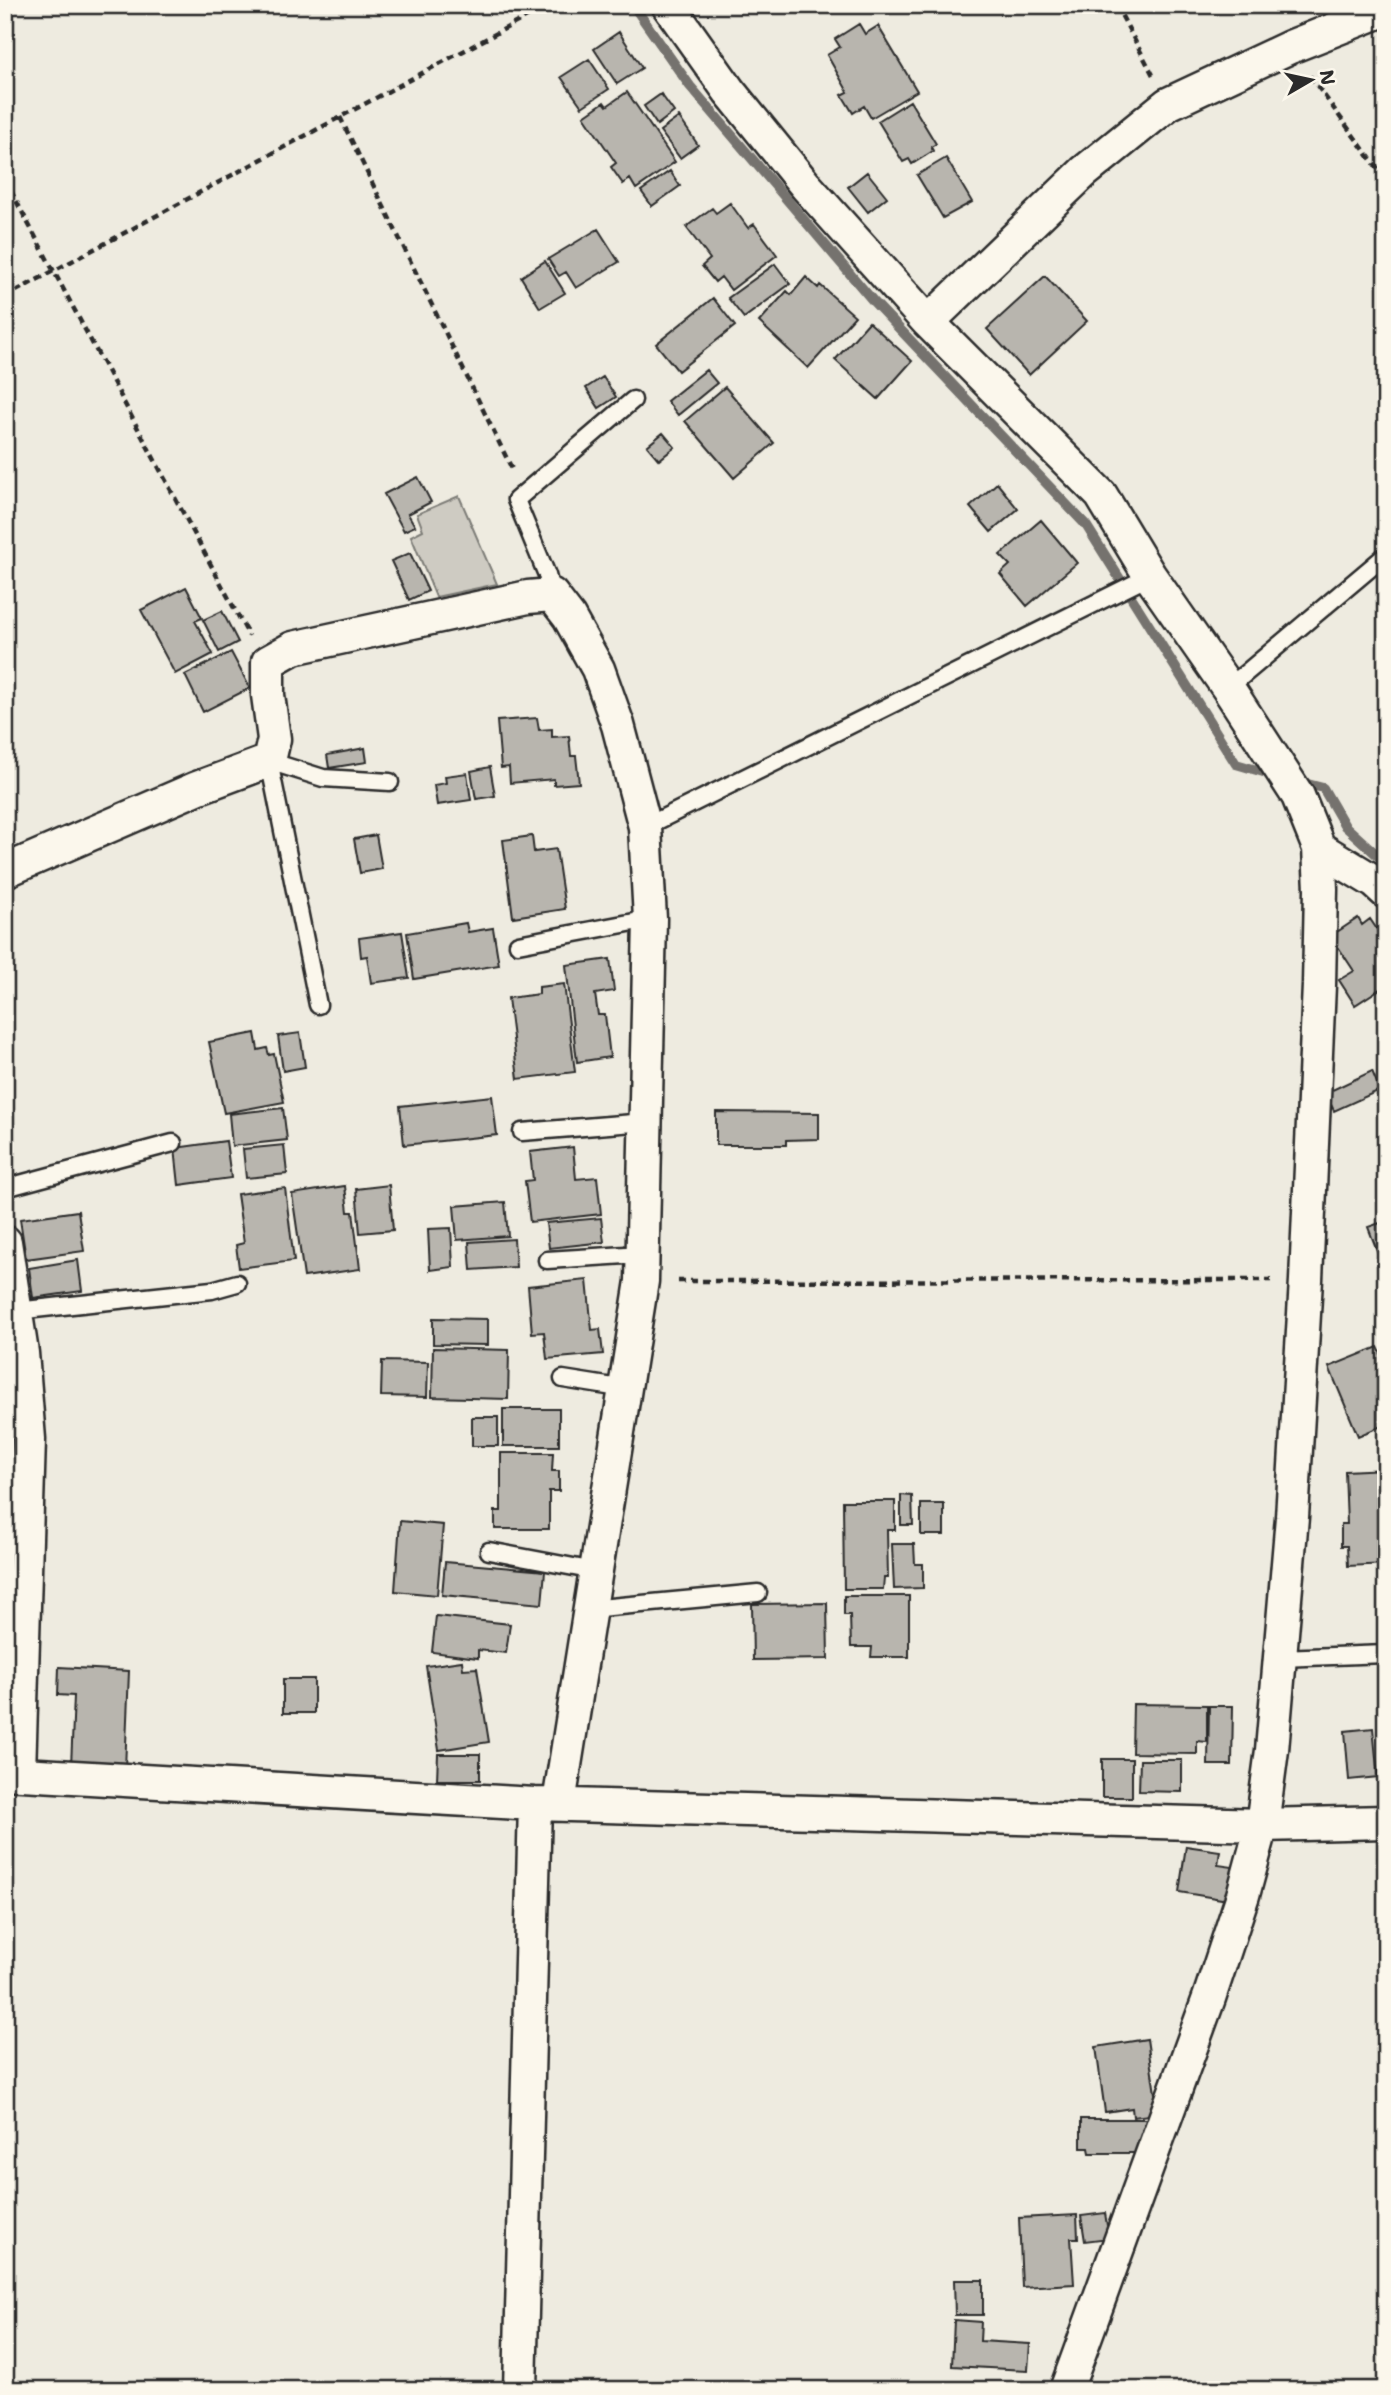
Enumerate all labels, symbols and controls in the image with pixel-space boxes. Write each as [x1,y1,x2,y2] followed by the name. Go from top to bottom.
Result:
[1276,46,1346,116] north arrow
[1314,68,1341,87] text: N

